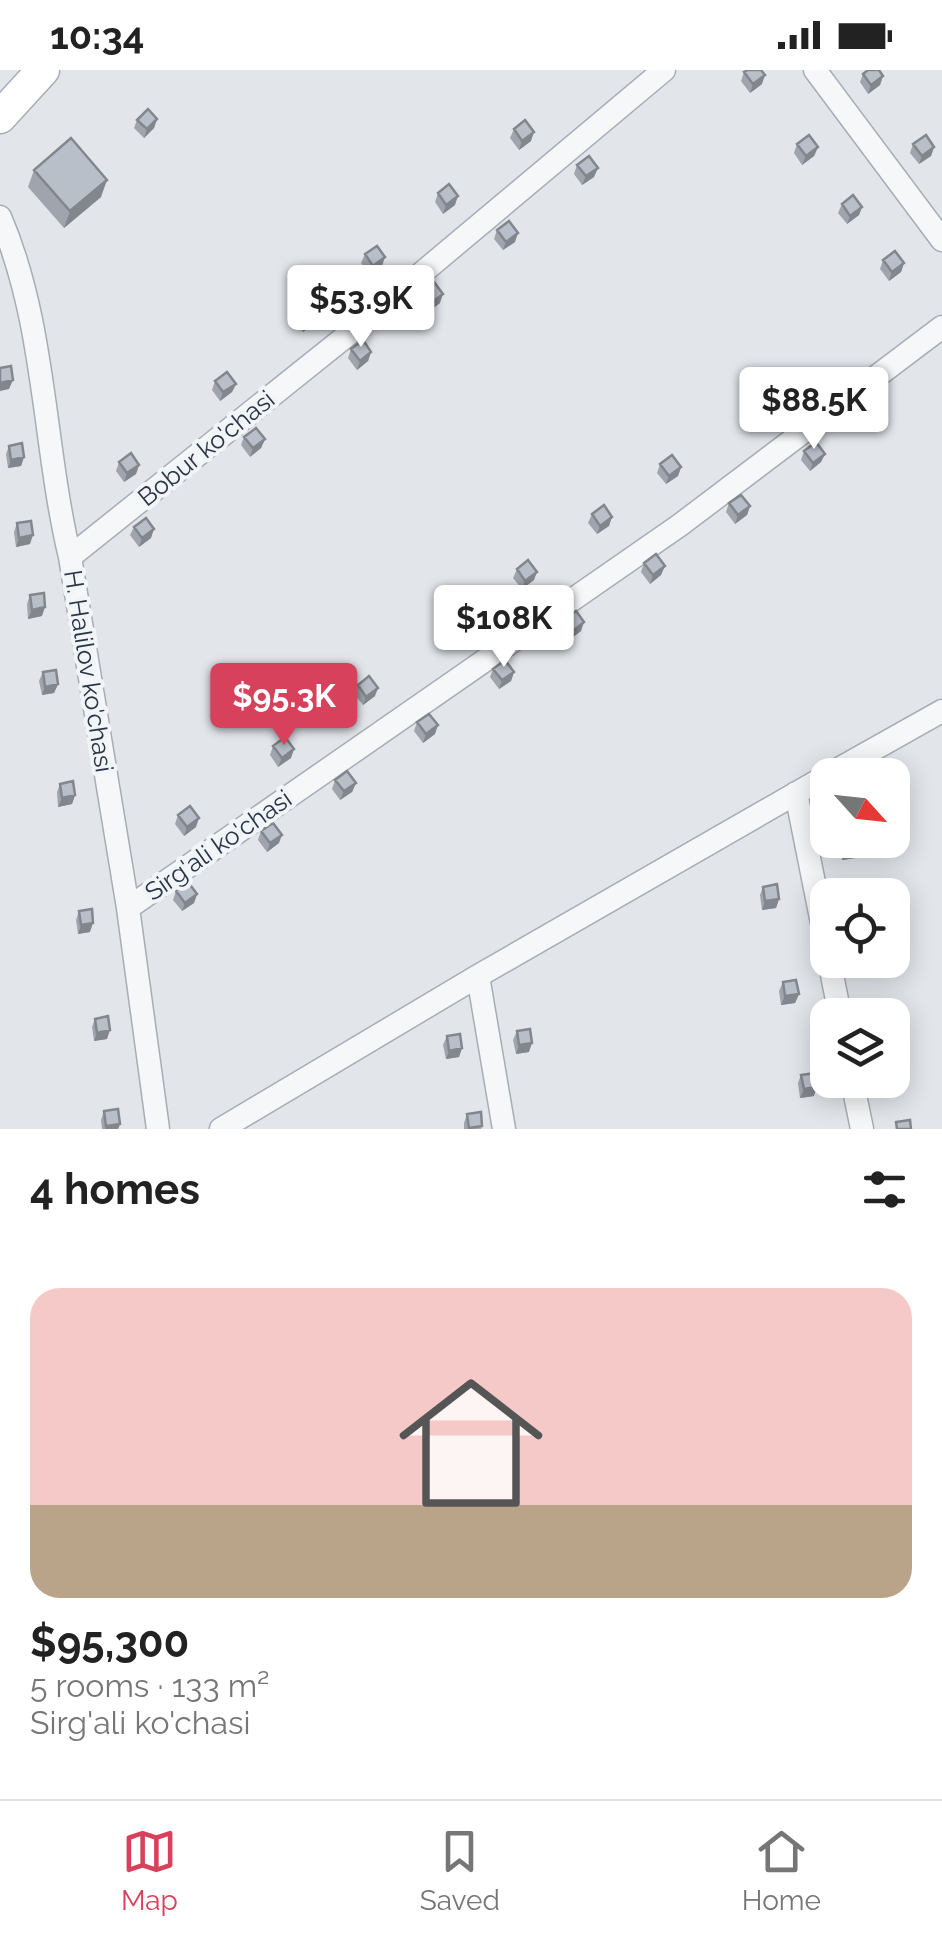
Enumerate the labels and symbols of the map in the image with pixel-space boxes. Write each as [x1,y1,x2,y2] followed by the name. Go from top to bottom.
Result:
[280,265,442,350] pin: $53.9K
[733,367,895,452] pin: $88.5K
[132,384,280,512] street label: Bobur ko'chasi
[58,568,120,774] street label: H. Halilov ko'chasi
[434,585,574,670] pin: $108K
[203,663,365,748] pin: $95.3K
[810,758,910,858] north arrow
[139,783,297,907] street label: Sirg'ali ko'chasi

